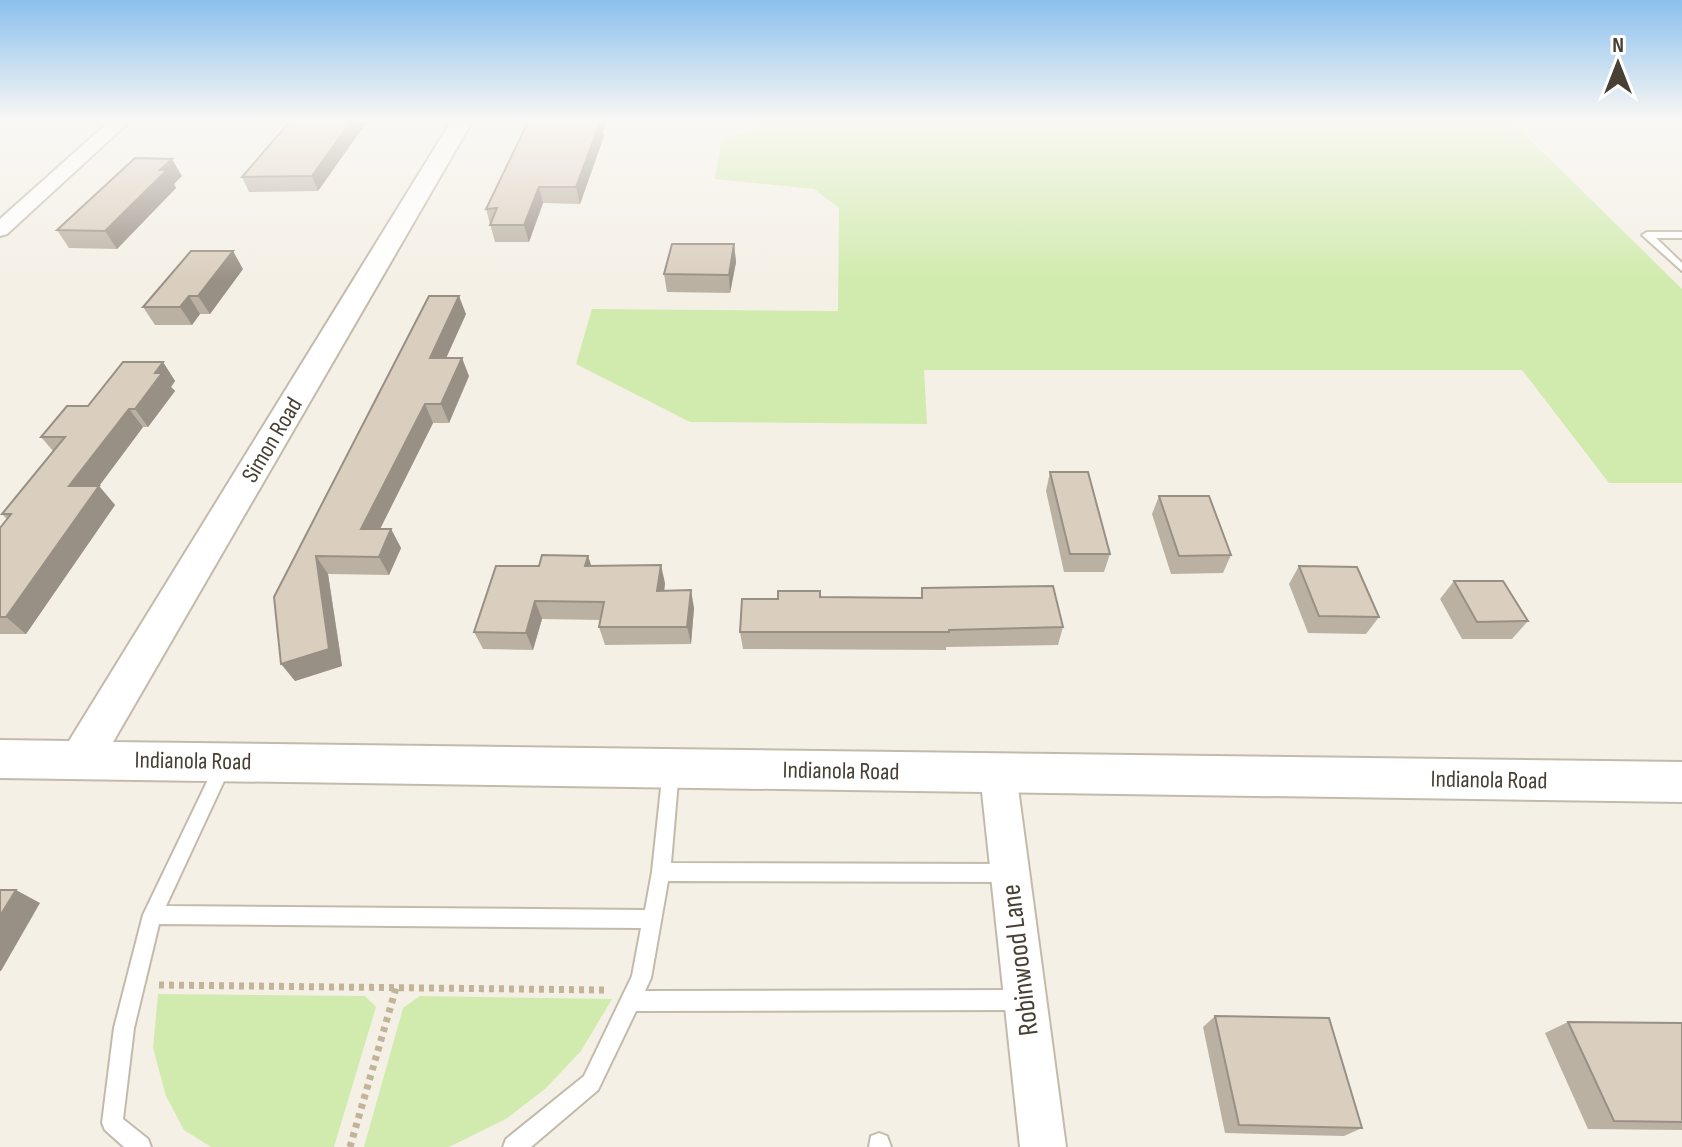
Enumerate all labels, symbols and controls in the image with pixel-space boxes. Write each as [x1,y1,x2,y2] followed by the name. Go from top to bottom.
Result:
[1578,24,1658,104] north arrow
[1612,32,1624,59] text: N
[235,392,309,488] street label: Simon Road
[134,745,252,777] street label: Indianola Road
[782,755,900,787] street label: Indianola Road
[1430,764,1548,796] street label: Indianola Road
[994,882,1046,1038] street label: Robinwood Lane

